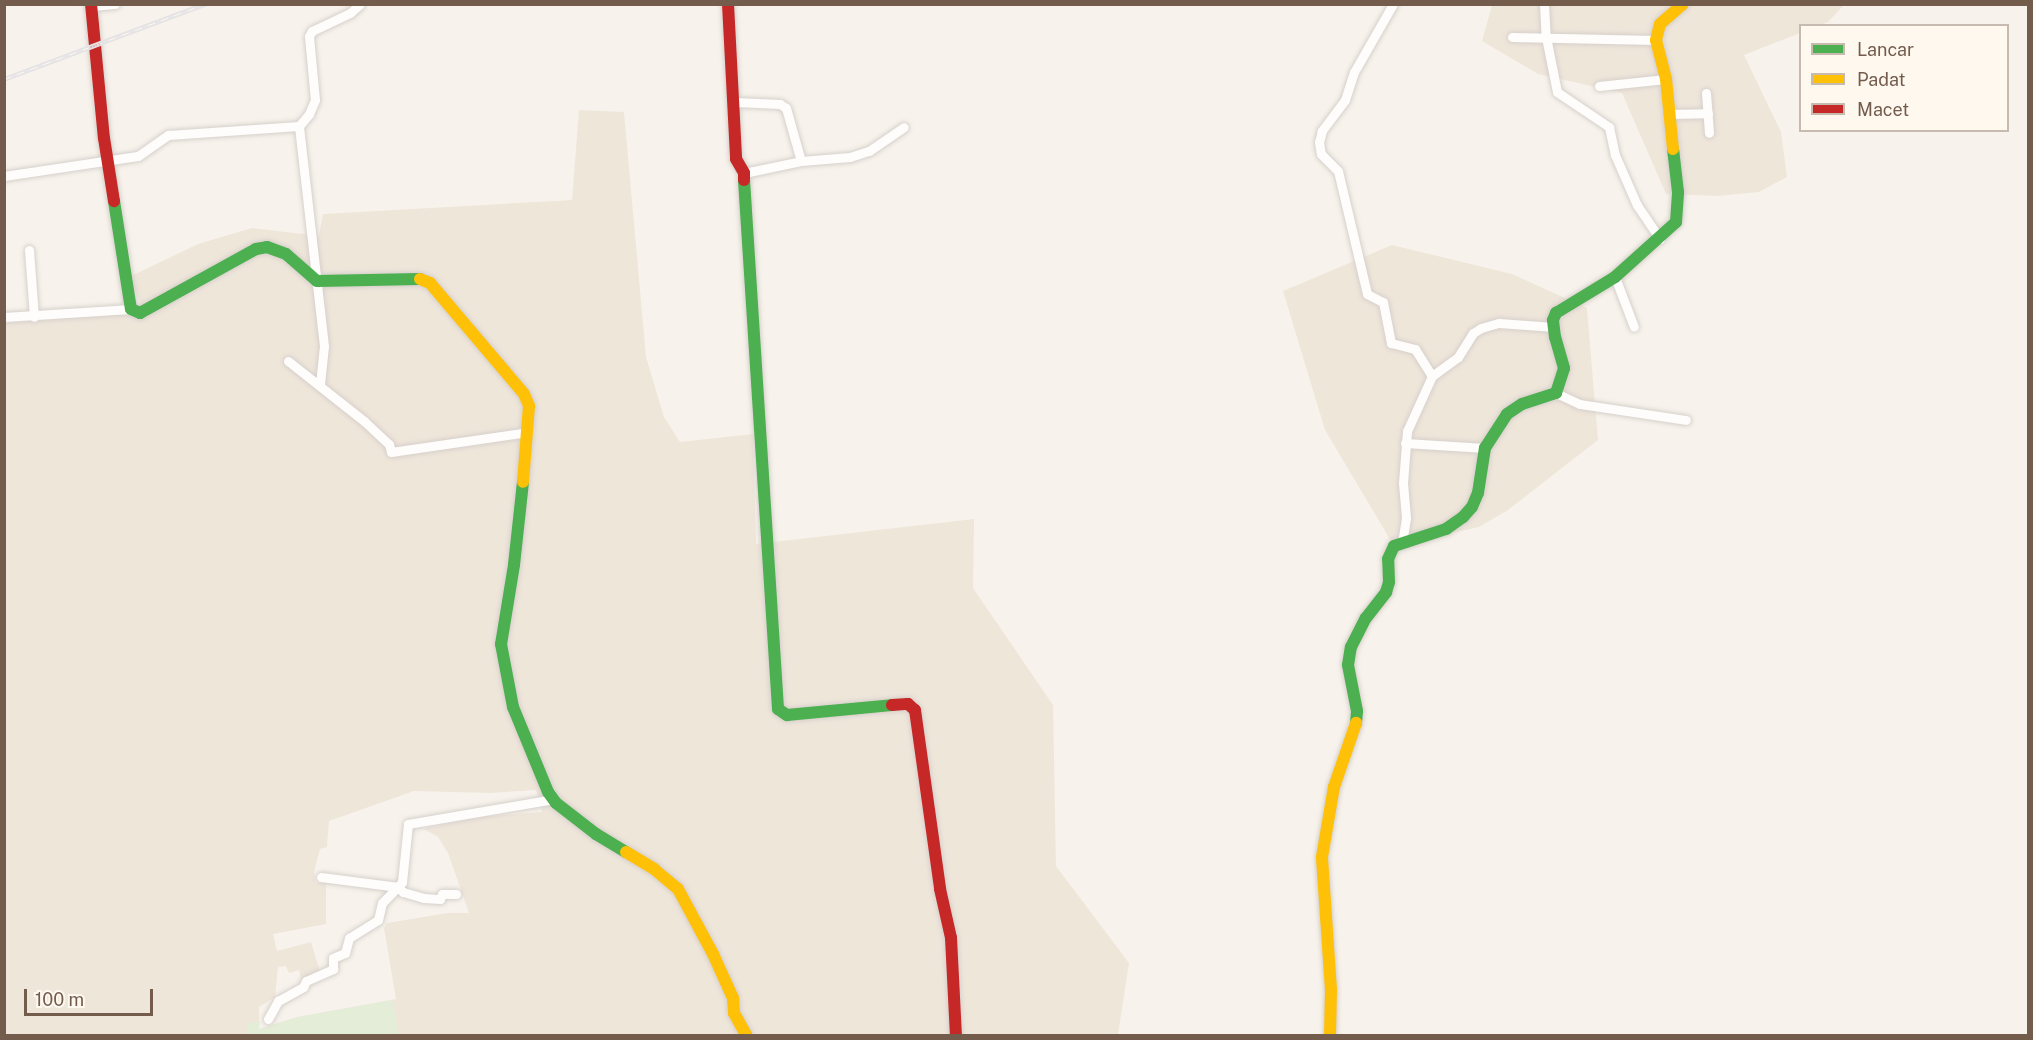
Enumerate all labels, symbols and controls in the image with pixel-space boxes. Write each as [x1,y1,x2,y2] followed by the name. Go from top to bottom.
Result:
[1799,24,2009,132] legend
[1857,39,1914,60] text: Lancar
[1857,69,1906,90] text: Padat
[1857,99,1909,120] text: Macet
[27,977,156,1015] scale bar
[35,989,84,1010] text: 100 m

